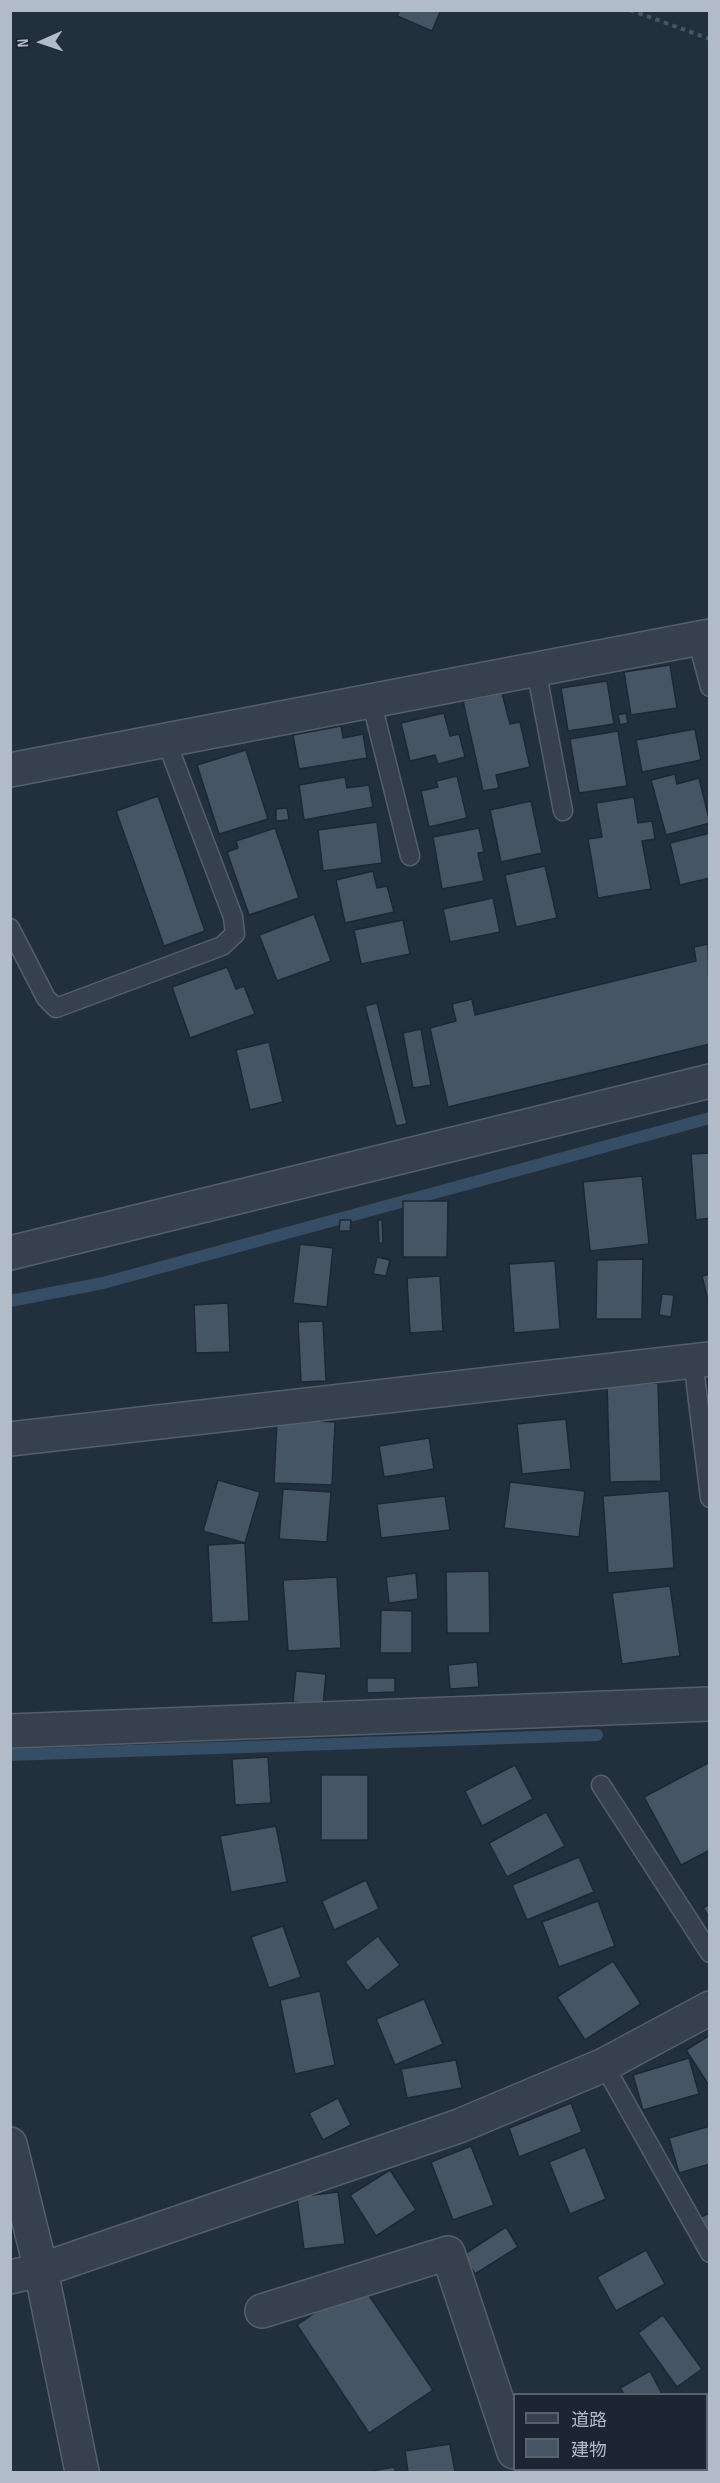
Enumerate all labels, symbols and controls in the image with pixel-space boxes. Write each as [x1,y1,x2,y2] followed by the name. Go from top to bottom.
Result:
[12,12,72,72] north arrow
[14,38,33,48] text: N
[513,2393,708,2471] legend
[571,2410,607,2431] text: 道路
[571,2440,607,2461] text: 建物

